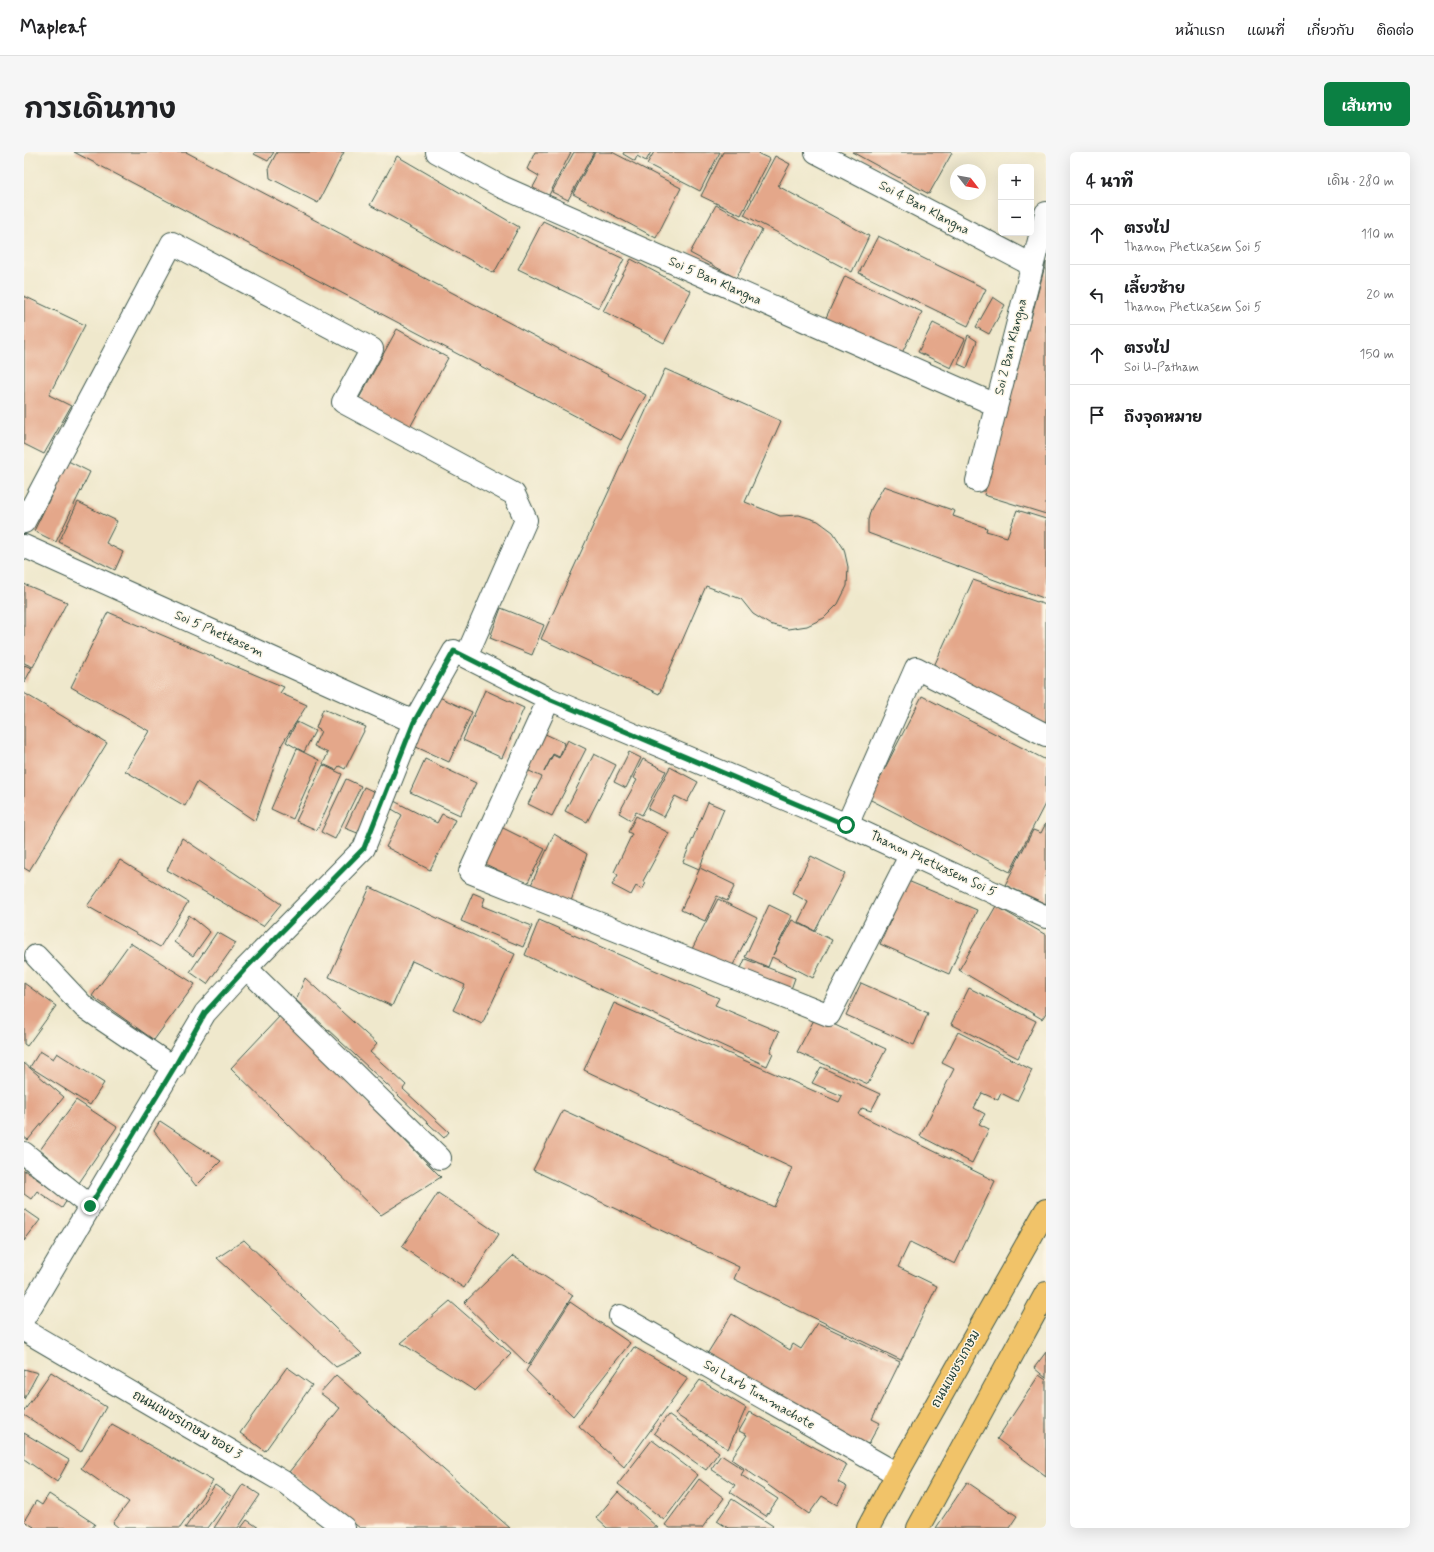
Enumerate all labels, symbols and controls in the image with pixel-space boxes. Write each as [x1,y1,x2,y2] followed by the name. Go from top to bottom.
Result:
[20,15,87,40] text: Mapleaf
[1175,22,1225,40] text: หน้าแรก
[1247,22,1285,40] text: แผนที่
[1307,22,1354,40] text: เกี่ยวกับ
[1376,22,1414,40] text: ติดต่อ
[1324,82,1410,126] button: เส้นทาง
[24,92,176,129] text: การเดินทาง
[950,164,986,200] north arrow
[998,164,1034,236] map controls
[998,164,1034,200] button: +
[1086,171,1133,193] text: 4 นาที
[1327,173,1394,190] text: เดิน · 280 m
[875,177,972,240] street label: Soi 4 Ban Klangna
[998,200,1034,236] button: −
[1124,219,1170,239] text: ตรงไป
[1086,224,1108,246] icon: ahead
[1361,226,1394,243] text: 110 m
[1124,239,1262,256] text: Thanon Phetkasem Soi 5
[665,253,764,310] street label: Soi 5 Ban Klangna
[1124,279,1185,299] text: เลี้ยวซ้าย
[1086,284,1108,306] icon: left
[1366,286,1394,303] text: 20 m
[991,297,1032,397] street label: Soi 2 Ban Klangna
[1124,299,1262,316] text: Thanon Phetkasem Soi 5
[1124,339,1170,359] text: ตรงไป
[1086,344,1108,366] icon: ahead
[1360,346,1394,363] text: 150 m
[1124,359,1199,376] text: Soi U-Patham
[1086,404,1108,426] icon: arrive
[1124,408,1202,428] text: ถึงจุดหมาย
[172,607,266,661] street label: Soi 5 Phetkasem
[837,816,855,834] route start
[867,827,999,901] street label: Thanon Phetkasem Soi 5
[81,1197,99,1215] route end
[928,1327,984,1411] street label: ถนนเพชรเกษม
[700,1356,818,1434] street label: Soi Larb Tummachote
[129,1387,245,1463] street label: ถนนเพชรเกษม ซอย 3

